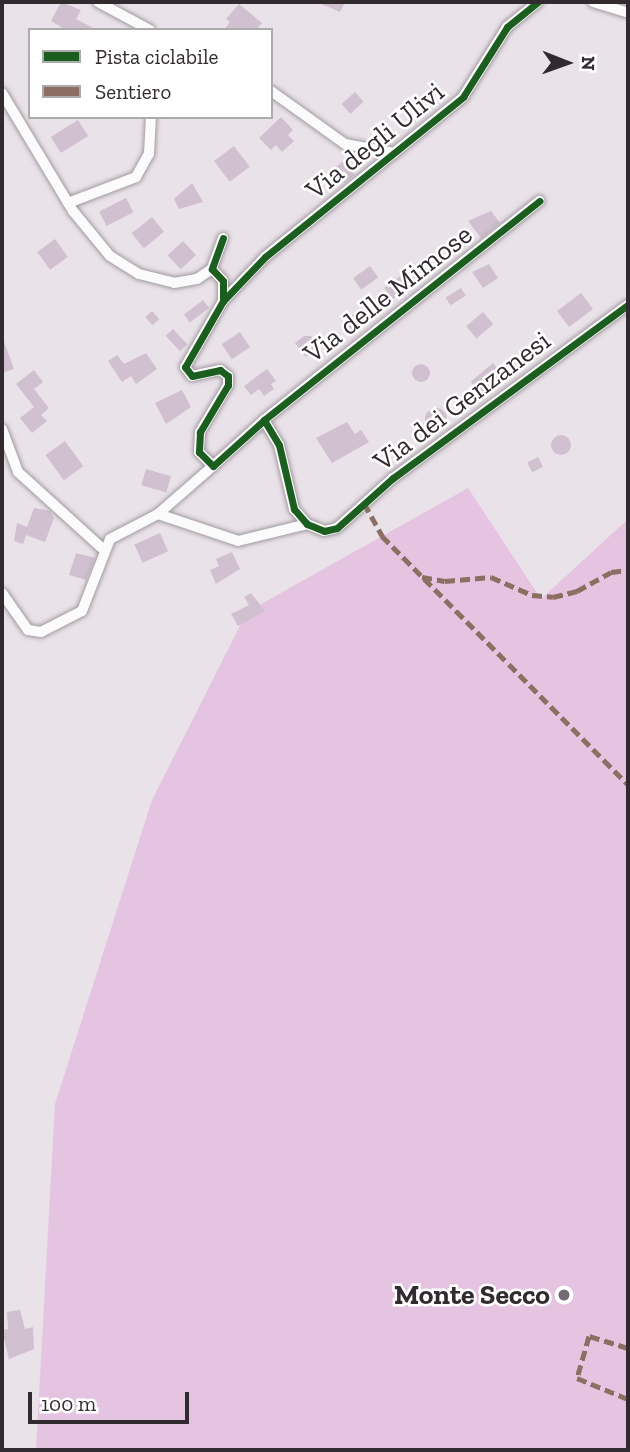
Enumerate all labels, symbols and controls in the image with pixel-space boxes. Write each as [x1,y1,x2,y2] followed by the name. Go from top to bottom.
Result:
[28,28,273,119] legend
[532,28,602,98] north arrow
[95,44,218,69] text: Pista ciclabile
[577,56,600,71] text: N
[299,75,451,207] street label: Via degli Ulivi
[95,79,171,104] text: Sentiero
[297,218,479,370] street label: Via delle Mimose
[367,324,557,478] street label: Via dei Genzanesi
[394,1278,550,1312] place label: Monte Secco
[556,1287,572,1303] marker: Monte Secco
[32,1378,192,1422] scale bar
[41,1391,96,1416] text: 100 m

